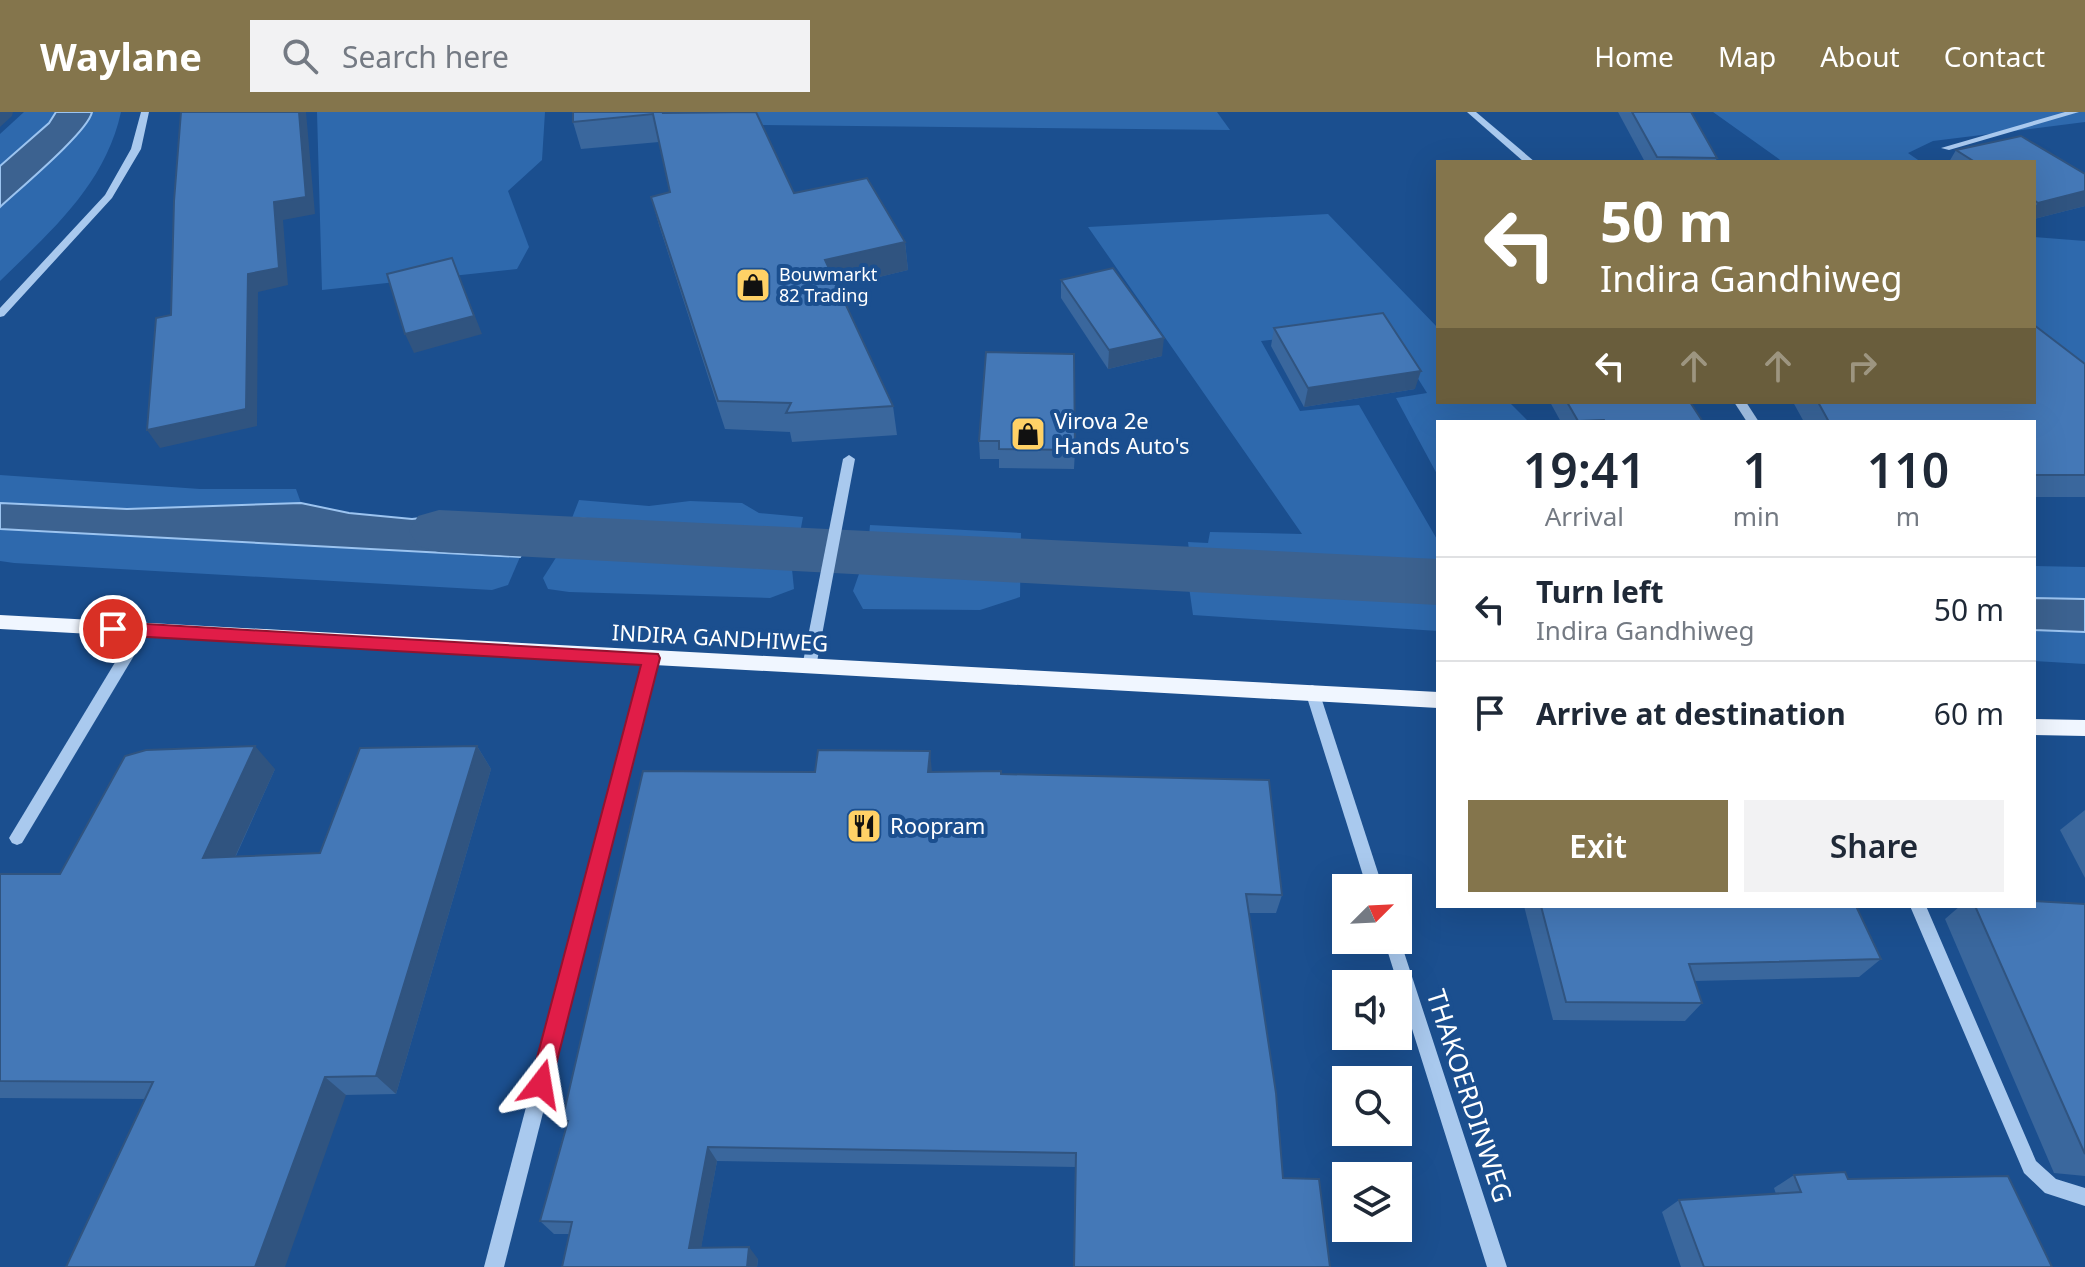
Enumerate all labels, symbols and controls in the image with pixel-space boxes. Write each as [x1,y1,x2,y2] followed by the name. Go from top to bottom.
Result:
[250,20,810,92] search box
[40,30,202,82] text: Waylane
[278,34,322,78] icon: search
[342,36,509,77] text: Search here
[1594,37,1674,75] text: Home
[1718,37,1776,75] text: Map
[1820,37,1900,75] text: About
[1944,37,2045,75] text: Contact
[1600,182,1733,258] text: 50 m
[1468,192,1572,296] icon: left
[1600,254,1903,303] text: Indira Gandhiweg
[779,262,878,307] place label: Bouwmarkt 82 Trading
[734,266,772,304] shop icon: Bouwmarkt 82 Trading
[1588,344,1632,388] icon: left
[1672,344,1716,388] icon: ahead
[1756,344,1800,388] icon: ahead
[1840,344,1884,388] icon: right
[1054,405,1190,460] place label: Virova 2e Hands Auto's
[1009,415,1047,453] shop icon: Virova 2e Hands Auto's
[1523,437,1646,502] text: 19:41
[1743,437,1770,502] text: 1
[1867,437,1949,502] text: 110
[1545,498,1624,534] text: Arrival
[1733,498,1780,534] text: min
[1896,498,1920,534] text: m
[1536,571,1664,612] text: Turn left
[1468,587,1512,631] icon: left
[1934,589,2004,630] text: 50 m
[79,595,147,663] pin
[91,607,135,651] icon: arrive
[1536,612,1755,648] text: Indira Gandhiweg
[611,616,829,658] street label: INDIRA GANDHIWEG
[1468,691,1512,735] icon: arrive
[1536,693,1846,734] text: Arrive at destination
[1934,693,2004,734] text: 60 m
[1468,800,1728,892] button: Exit
[1744,800,2004,892] button: Share
[845,807,883,845] restaurant icon: Roopram
[890,810,985,840] place label: Roopram
[1332,874,1412,954] north arrow
[1332,874,1412,1242] map controls
[1332,970,1412,1050] button: sound
[1419,985,1521,1207] street label: THAKOERDINWEG
[499,1042,583,1126] position arrow
[1332,1066,1412,1146] button: search
[1332,1162,1412,1242] button: layers

